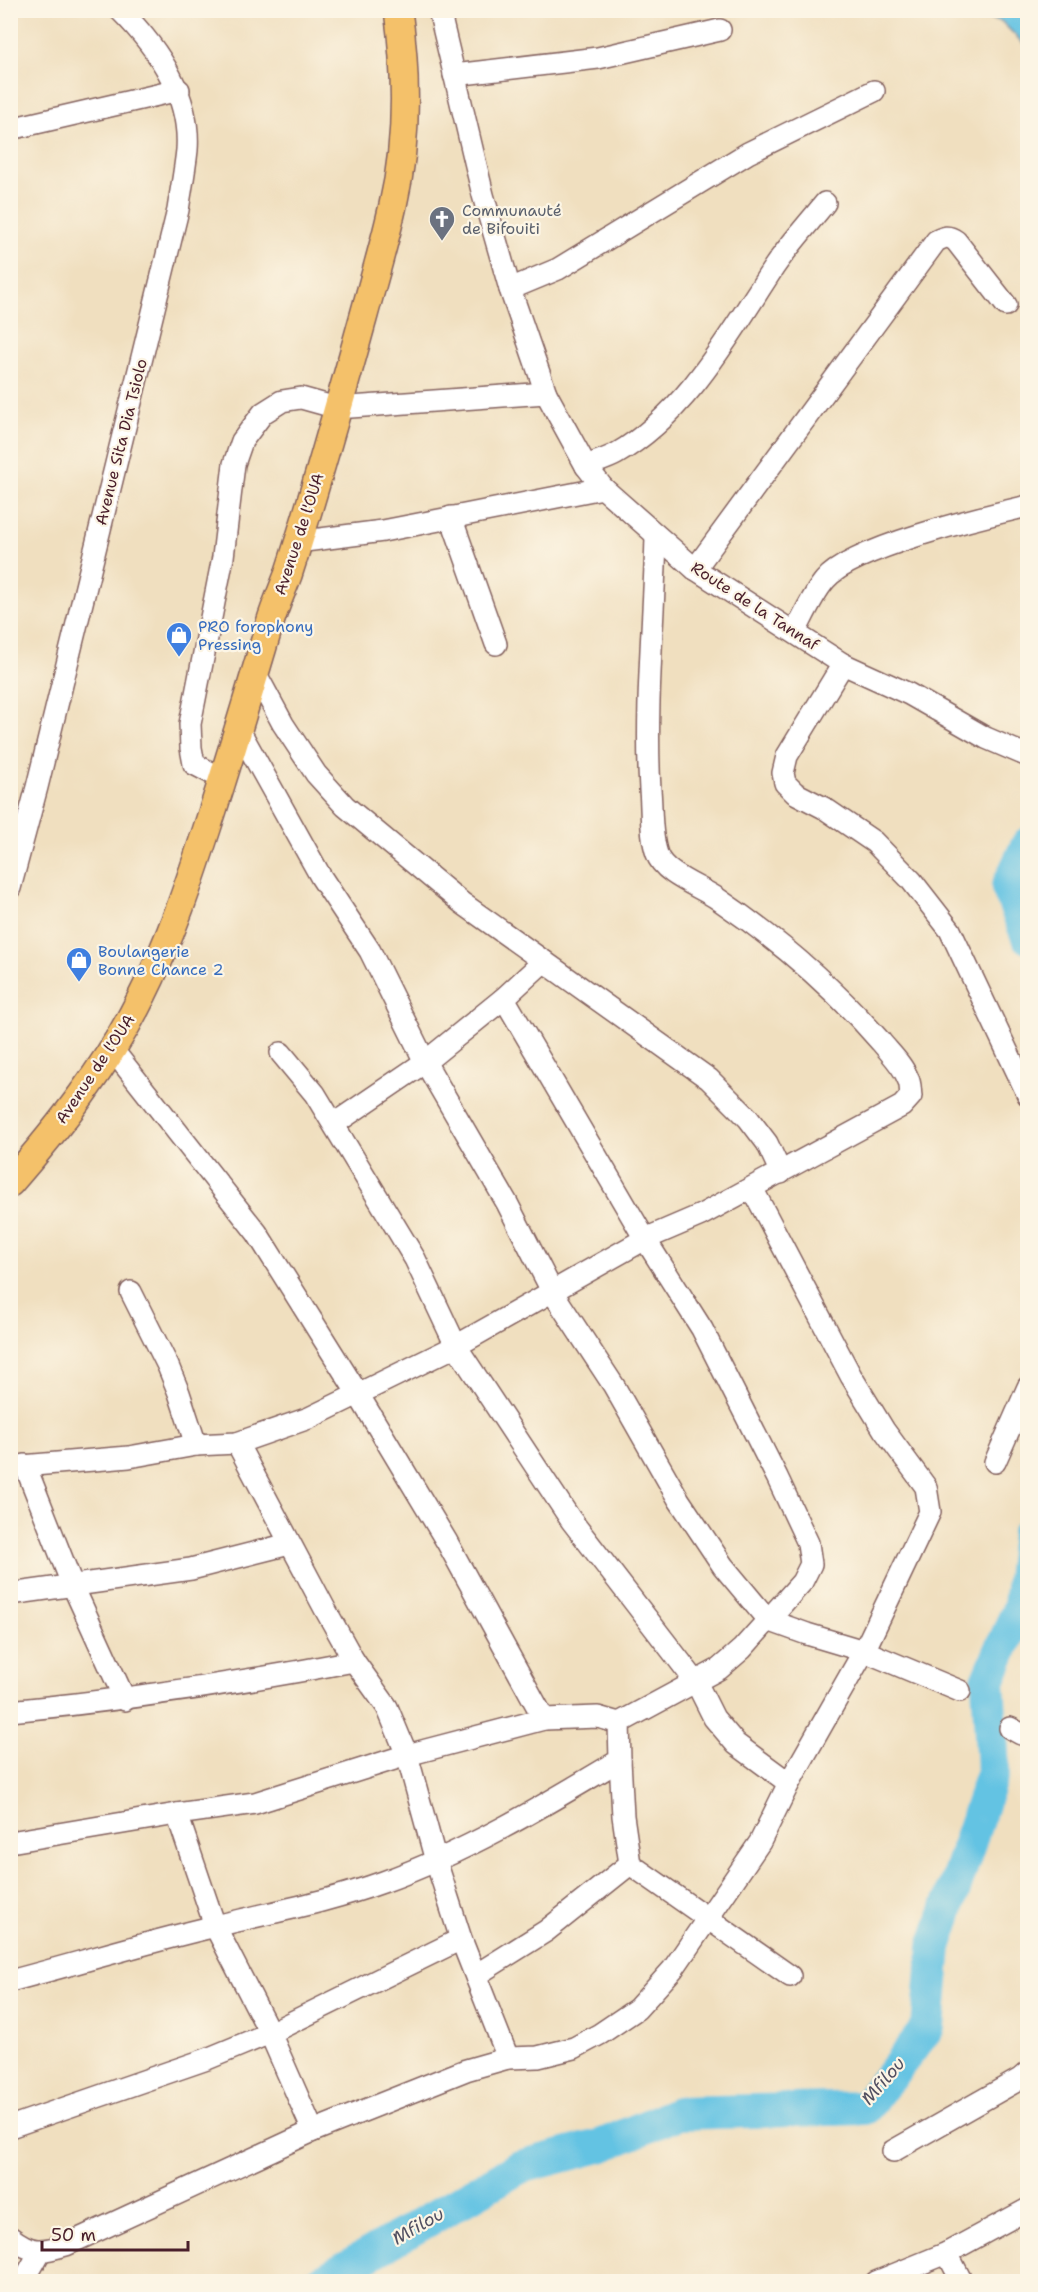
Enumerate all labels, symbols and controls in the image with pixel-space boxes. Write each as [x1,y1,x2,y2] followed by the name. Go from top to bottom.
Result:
[462,200,562,239] place label: Communauté de Bifouiti
[427,204,457,242] church icon: Communauté de Bifouiti
[90,356,152,528] street label: Avenue Sita Dia Tsiolo
[269,470,329,598] street label: Avenue de l'OUA
[687,557,824,656] street label: Route de la Tannaf
[198,616,314,655] place label: PRO forophony Pressing
[164,620,194,658] shop icon: PRO forophony Pressing
[98,941,224,980] place label: Boulangerie Bonne Chance 2
[64,945,94,983] shop icon: Boulangerie Bonne Chance 2
[51,1010,139,1128] street label: Avenue de l'OUA
[856,2052,910,2110] water label: Mfilou
[388,2202,448,2250] water label: Mfilou
[42,2214,188,2252] scale bar
[51,2223,96,2247] text: 50 m

